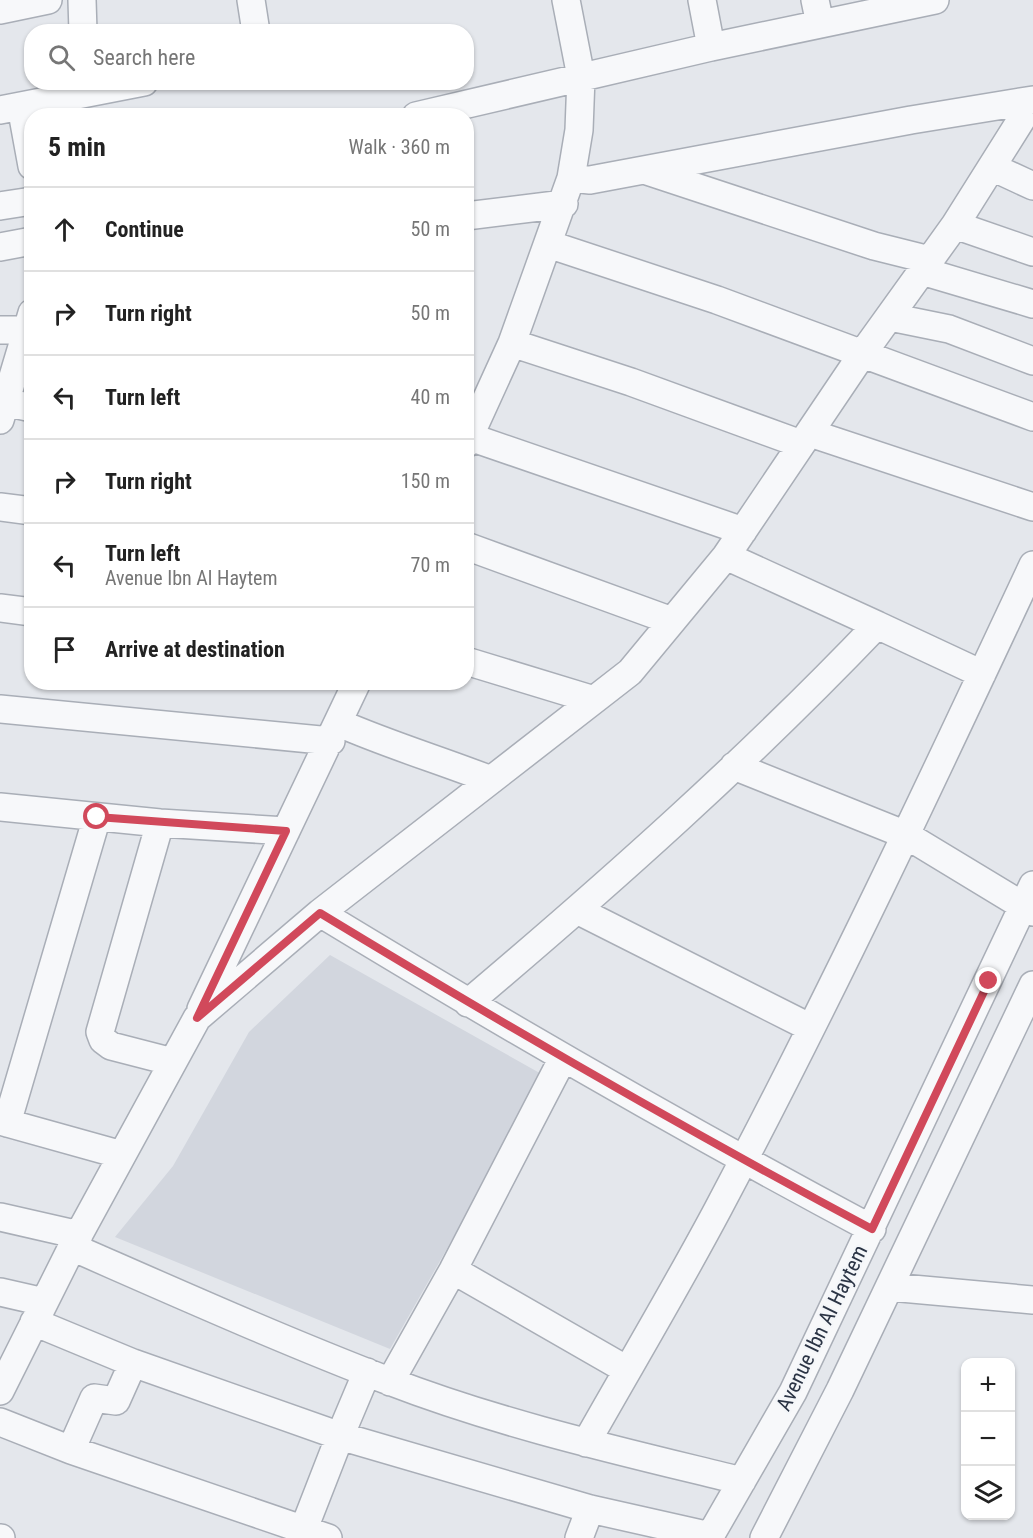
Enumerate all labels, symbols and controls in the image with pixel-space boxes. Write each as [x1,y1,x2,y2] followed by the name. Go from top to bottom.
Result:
[24,24,474,90] search box
[45,41,78,74] icon: search
[93,45,195,70] text: Search here
[48,132,106,162] text: 5 min
[349,135,450,159] text: Walk · 360 m
[48,213,81,246] icon: ahead
[105,217,184,242] text: Continue
[411,217,450,241] text: 50 m
[48,297,81,330] icon: right
[105,301,192,326] text: Turn right
[411,301,450,325] text: 50 m
[48,381,81,414] icon: left
[105,385,180,410] text: Turn left
[411,385,450,409] text: 40 m
[48,465,81,498] icon: right
[105,469,192,494] text: Turn right
[401,469,450,493] text: 150 m
[105,541,180,566] text: Turn left
[48,549,81,582] icon: left
[411,553,450,577] text: 70 m
[105,566,278,590] text: Avenue Ibn Al Haytem
[48,633,81,666] icon: arrive
[105,637,285,662] text: Arrive at destination
[83,803,109,829] route start
[975,967,1001,993] route end
[772,1241,872,1415] street label: Avenue Ibn Al Haytem
[961,1358,1015,1520] map controls
[961,1358,1015,1412] button: +
[961,1412,1015,1466] button: −
[961,1466,1015,1520] button: layers

